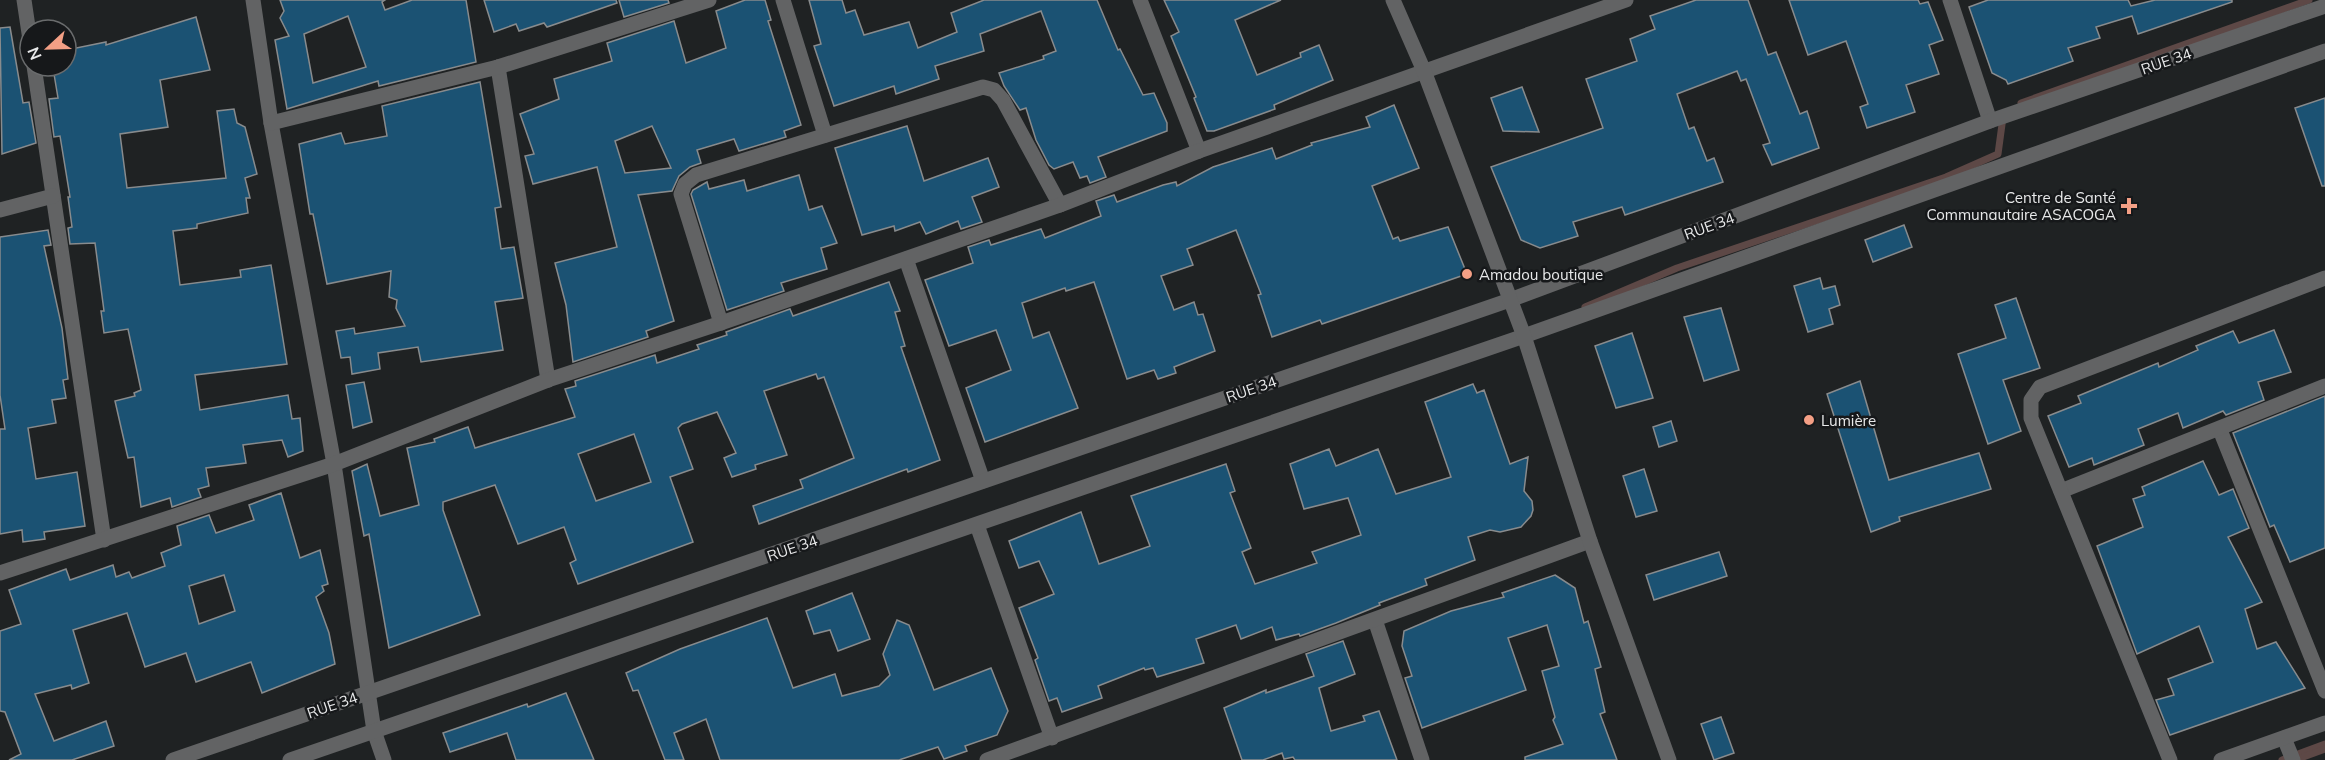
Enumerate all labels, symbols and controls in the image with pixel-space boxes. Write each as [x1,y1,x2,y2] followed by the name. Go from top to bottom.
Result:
[18,18,78,78] north arrow
[23,44,46,63] text: N
[2138,44,2194,78] street label: RUE 34
[1926,188,2116,224] place label: Centre de Santé Communautaire ASACOGA
[2120,197,2138,215] marker: Centre de Santé Communautaire ASACOGA
[1681,208,1737,244] street label: RUE 34
[1479,265,1603,284] place label: Amadou boutique
[1460,267,1474,281] marker: Amadou boutique
[1223,372,1279,406] street label: RUE 34
[1821,411,1876,430] place label: Lumière
[1802,413,1816,427] marker: Lumière
[764,531,820,565] street label: RUE 34
[304,688,360,722] street label: RUE 34

